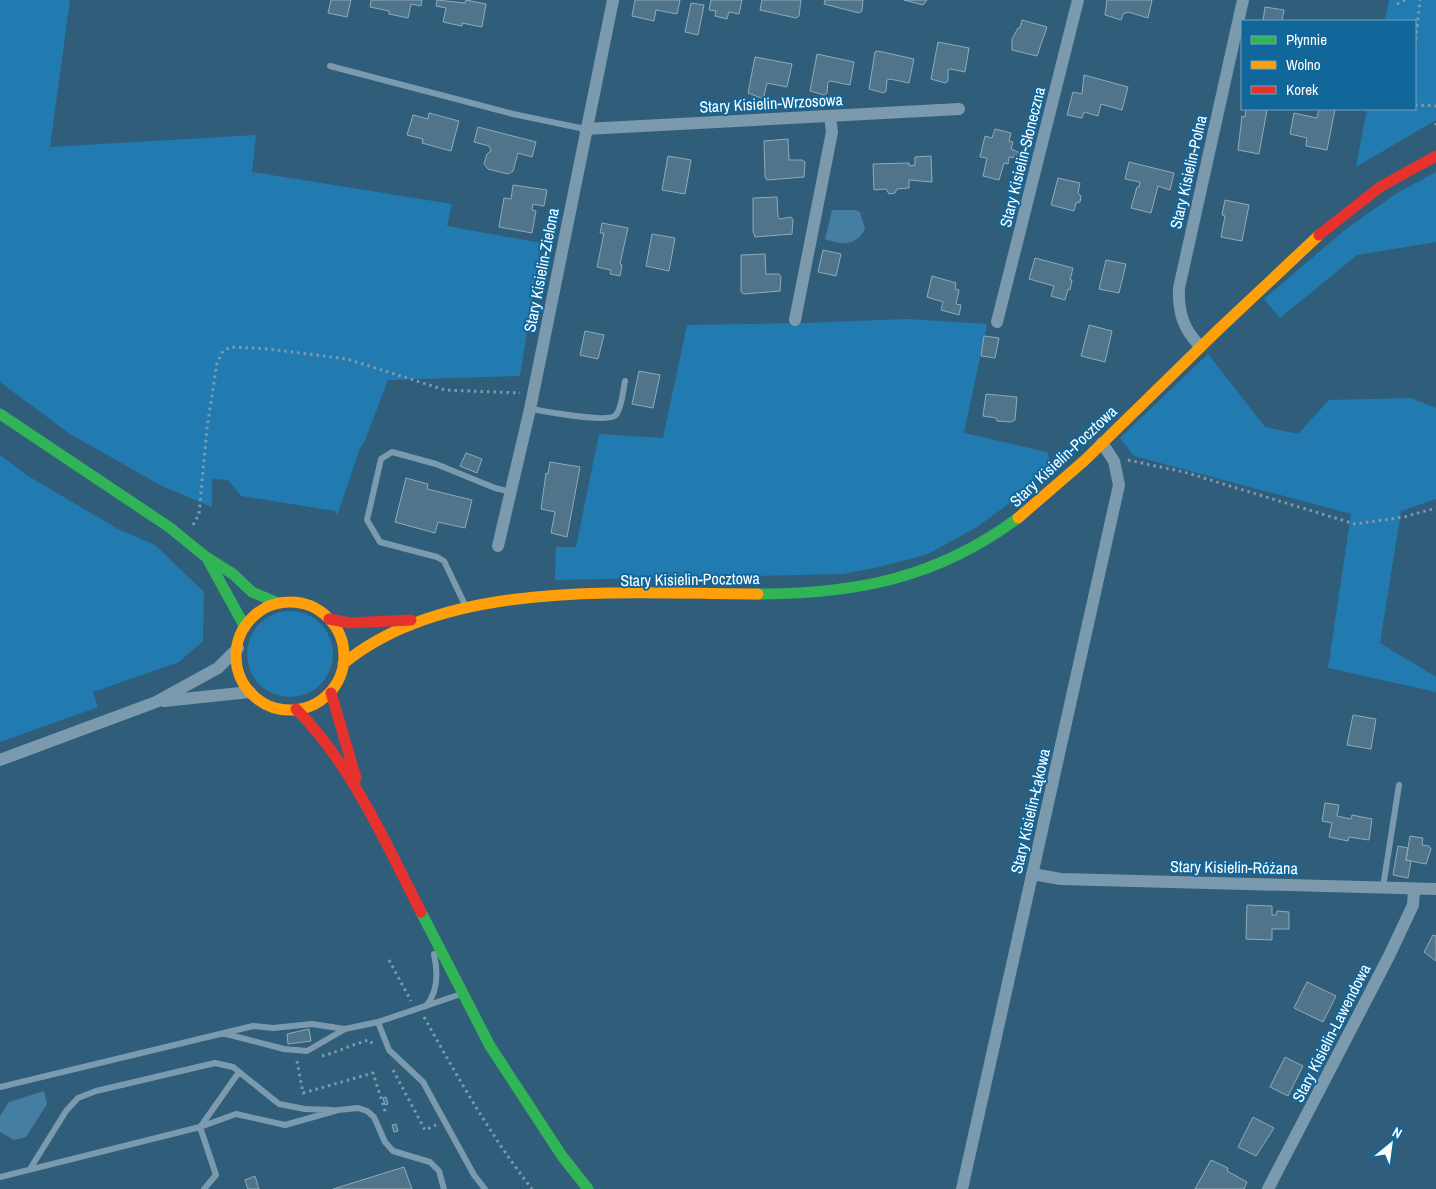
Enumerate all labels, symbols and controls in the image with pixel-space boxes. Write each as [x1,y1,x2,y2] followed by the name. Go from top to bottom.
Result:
[1241,20,1416,110] legend
[1286,29,1327,50] text: Płynnie
[1286,54,1321,75] text: Wolno
[1286,79,1319,100] text: Korek
[994,84,1050,229] street label: Stary Kisielin-Słoneczna
[699,88,844,118] street label: Stary Kisielin-Wrzosowa
[1164,112,1212,231] street label: Stary Kisielin-Polna
[518,205,564,334] street label: Stary Kisielin-Zielona
[1005,400,1122,512] street label: Stary Kisielin-Pocztowa
[620,567,761,591] street label: Stary Kisielin-Pocztowa
[1005,746,1055,876] street label: Stary Kisielin-Łąkowa
[1170,855,1299,879] street label: Stary Kisielin-Różana
[1287,959,1376,1106] street label: Stary Kisielin-Lawendowa
[1366,1119,1416,1169] north arrow
[1389,1123,1405,1143] text: N

